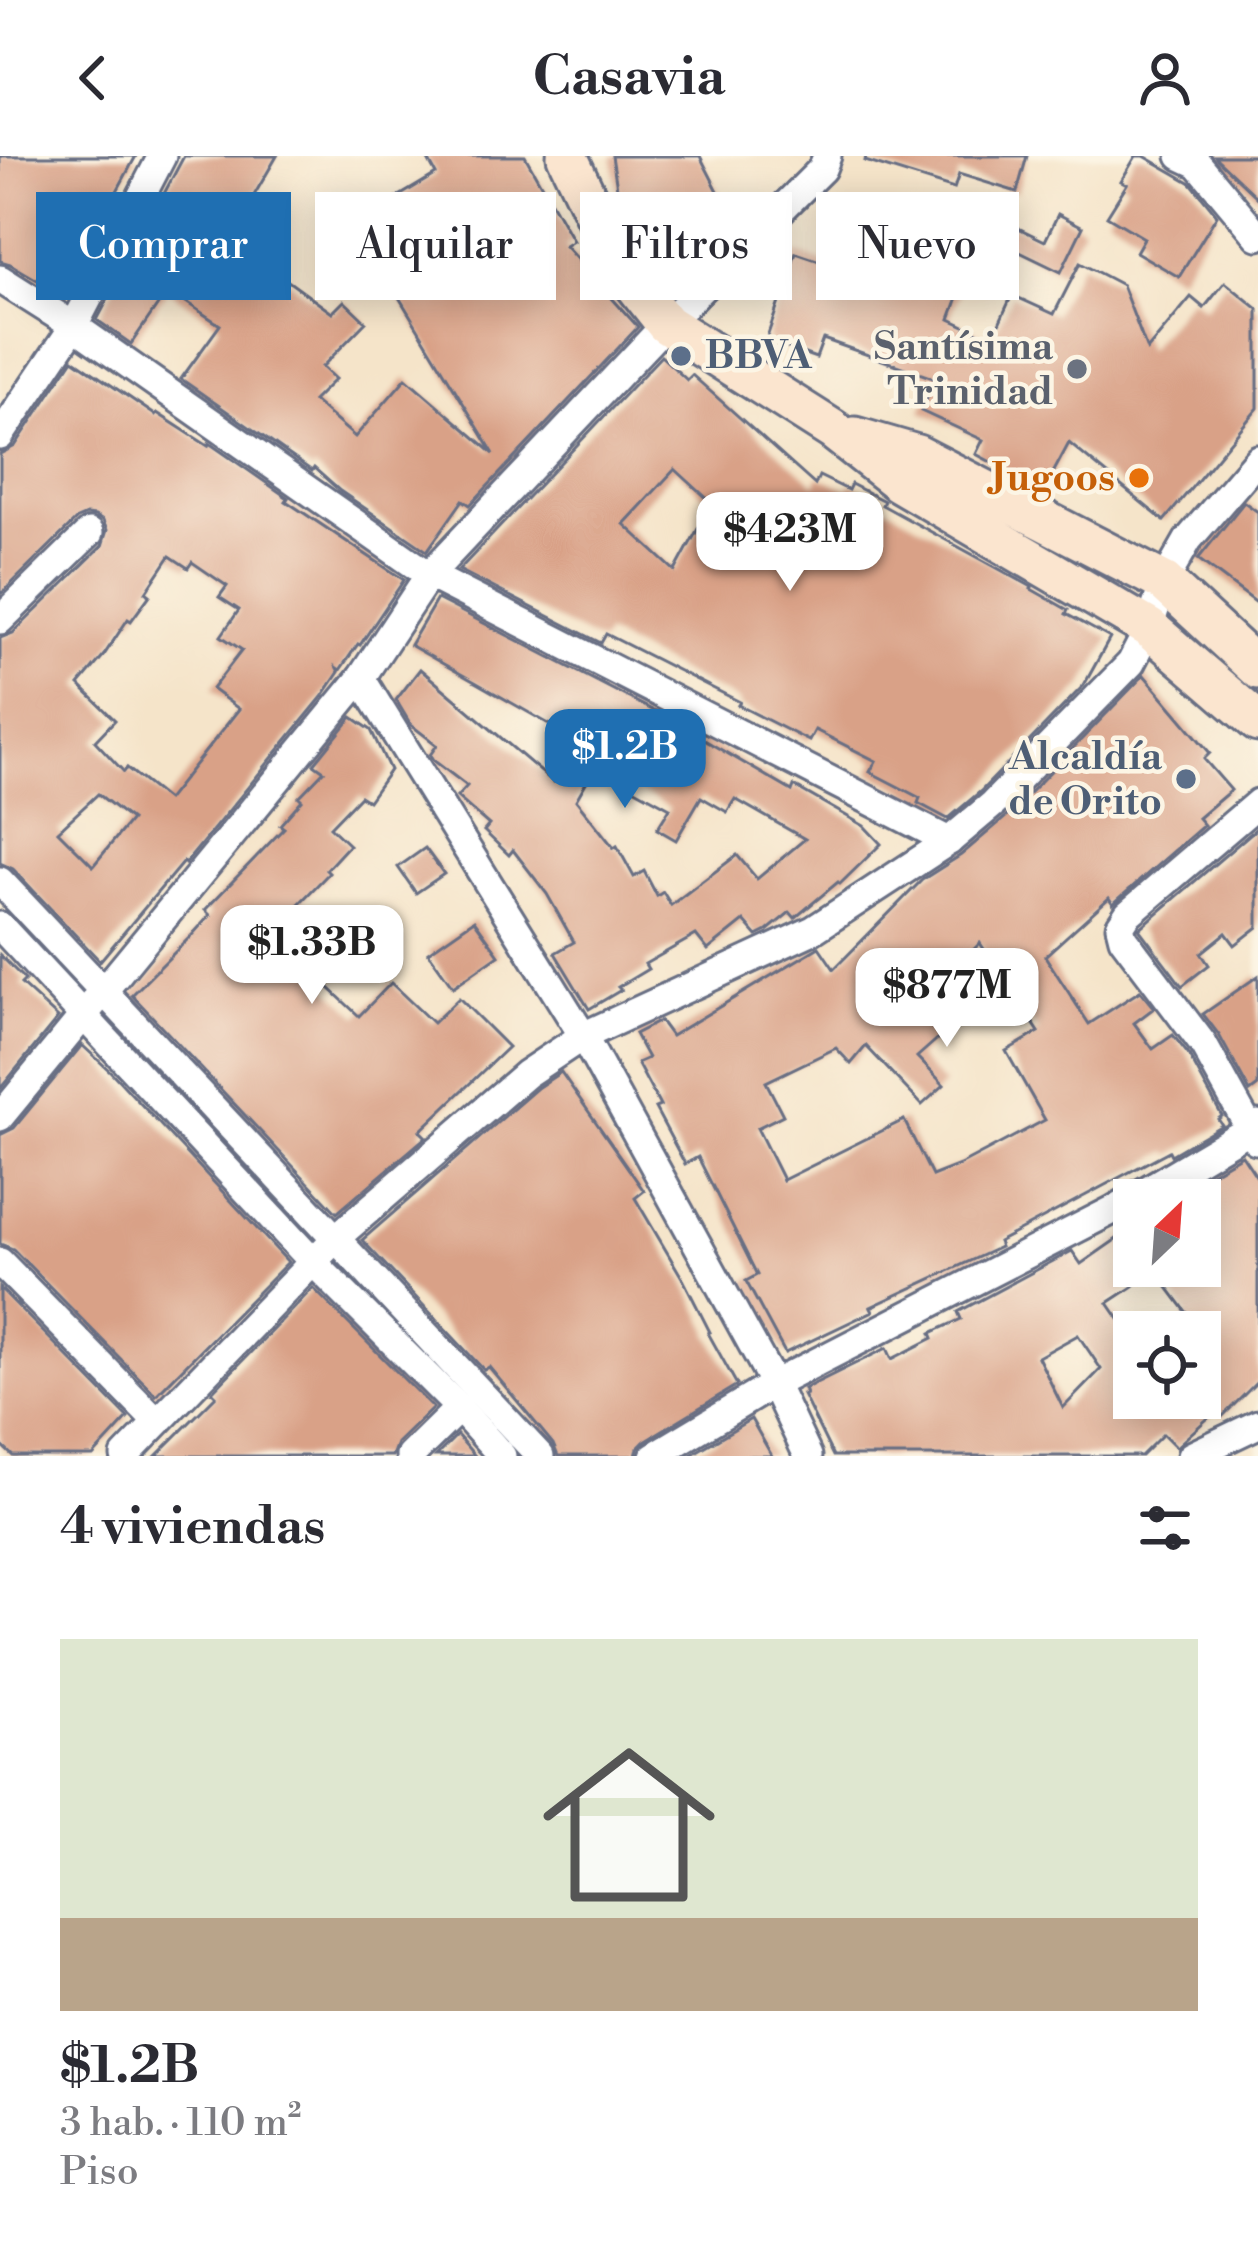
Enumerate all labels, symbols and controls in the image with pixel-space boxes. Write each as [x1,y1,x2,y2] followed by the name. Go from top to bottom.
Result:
[533,44,725,112] text: Casavia
[60,45,126,111] icon: back
[1132,45,1198,111] icon: person
[36,192,291,300] chip: Comprar
[315,192,556,300] chip: Alquilar
[580,192,792,300] chip: Filtros
[816,192,1019,300] chip: Nuevo
[874,323,1054,417] place label: Santísima Trinidad
[705,332,813,381] place label: BBVA
[668,343,694,369] marker: BBVA
[1064,356,1090,382] marker: Santísima Trinidad
[986,454,1115,503] place label: Jugoos
[1126,465,1152,491] marker: Jugoos
[706,492,874,594] pin: $423M
[723,506,857,555] text: $423M
[541,709,709,811] pin: $1.2B
[572,723,678,772] text: $1.2B
[1008,733,1163,827] place label: Alcaldía de Orito
[1173,766,1199,792] marker: Alcaldía de Orito
[214,905,410,1007] pin: $1.33B
[247,919,377,968] text: $1.33B
[863,948,1031,1050] pin: $877M
[883,962,1011,1011] text: $877M
[1113,1179,1221,1287] north arrow
[1113,1179,1221,1419] map controls
[1113,1311,1221,1419] button: locate
[1132,1495,1198,1561] icon: filters
[60,1496,325,1560] text: 4 viviendas
[521,1717,737,1933] icon: home
[60,2035,199,2099] text: $1.2B
[60,2099,301,2148] text: 3 hab. · 110 m²
[60,2148,139,2197] text: Piso

